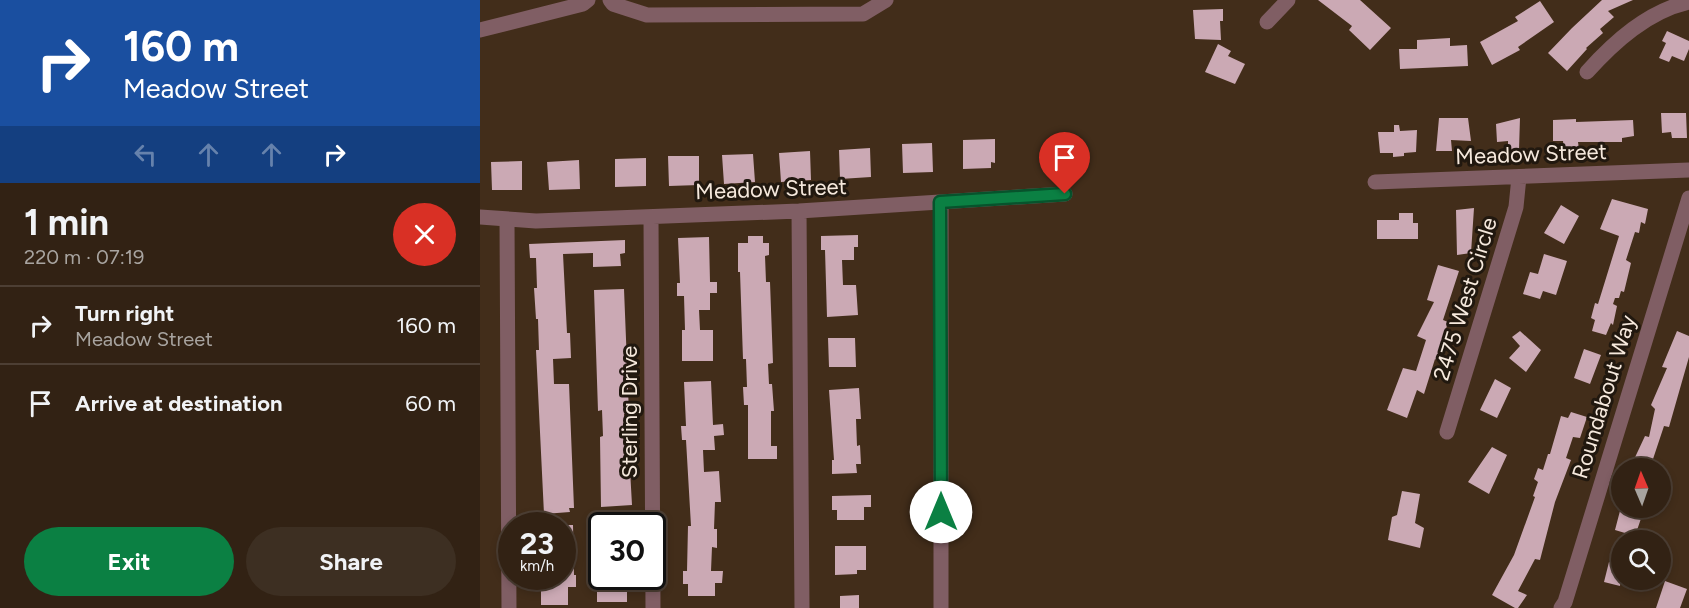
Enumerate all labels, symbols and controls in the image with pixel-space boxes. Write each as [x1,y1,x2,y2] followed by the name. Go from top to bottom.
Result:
[123,21,239,72] text: 160 m
[24,24,102,102] icon: right
[123,72,309,105] text: Meadow Street
[1039,132,1090,194] pin
[129,138,162,171] icon: left
[192,138,225,171] icon: ahead
[255,138,288,171] icon: ahead
[318,138,351,171] icon: right
[1455,138,1607,170] street label: Meadow Street
[1048,141,1081,174] icon: arrive
[695,173,847,205] street label: Meadow Street
[24,201,109,244] text: 1 min
[393,203,456,266] button: close
[1427,214,1503,384] street label: 2475 West Circle
[24,245,144,269] text: 220 m · 07:19
[75,300,174,327] text: Turn right
[24,309,57,342] icon: right
[1566,311,1642,482] street label: Roundabout Way
[396,312,456,339] text: 160 m
[75,327,213,351] text: Meadow Street
[616,346,643,478] street label: Sterling Drive
[24,387,57,420] icon: arrive
[75,390,283,417] text: Arrive at destination
[405,390,456,417] text: 60 m
[1611,458,1671,518] north arrow
[1611,458,1671,590] map controls
[909,480,973,544] position arrow
[588,512,666,590] speed limit sign: 30
[520,525,554,562] text: 23
[24,527,234,596] button: Exit
[246,527,456,596] button: Share
[1611,530,1671,590] button: search
[520,557,554,575] text: km/h

